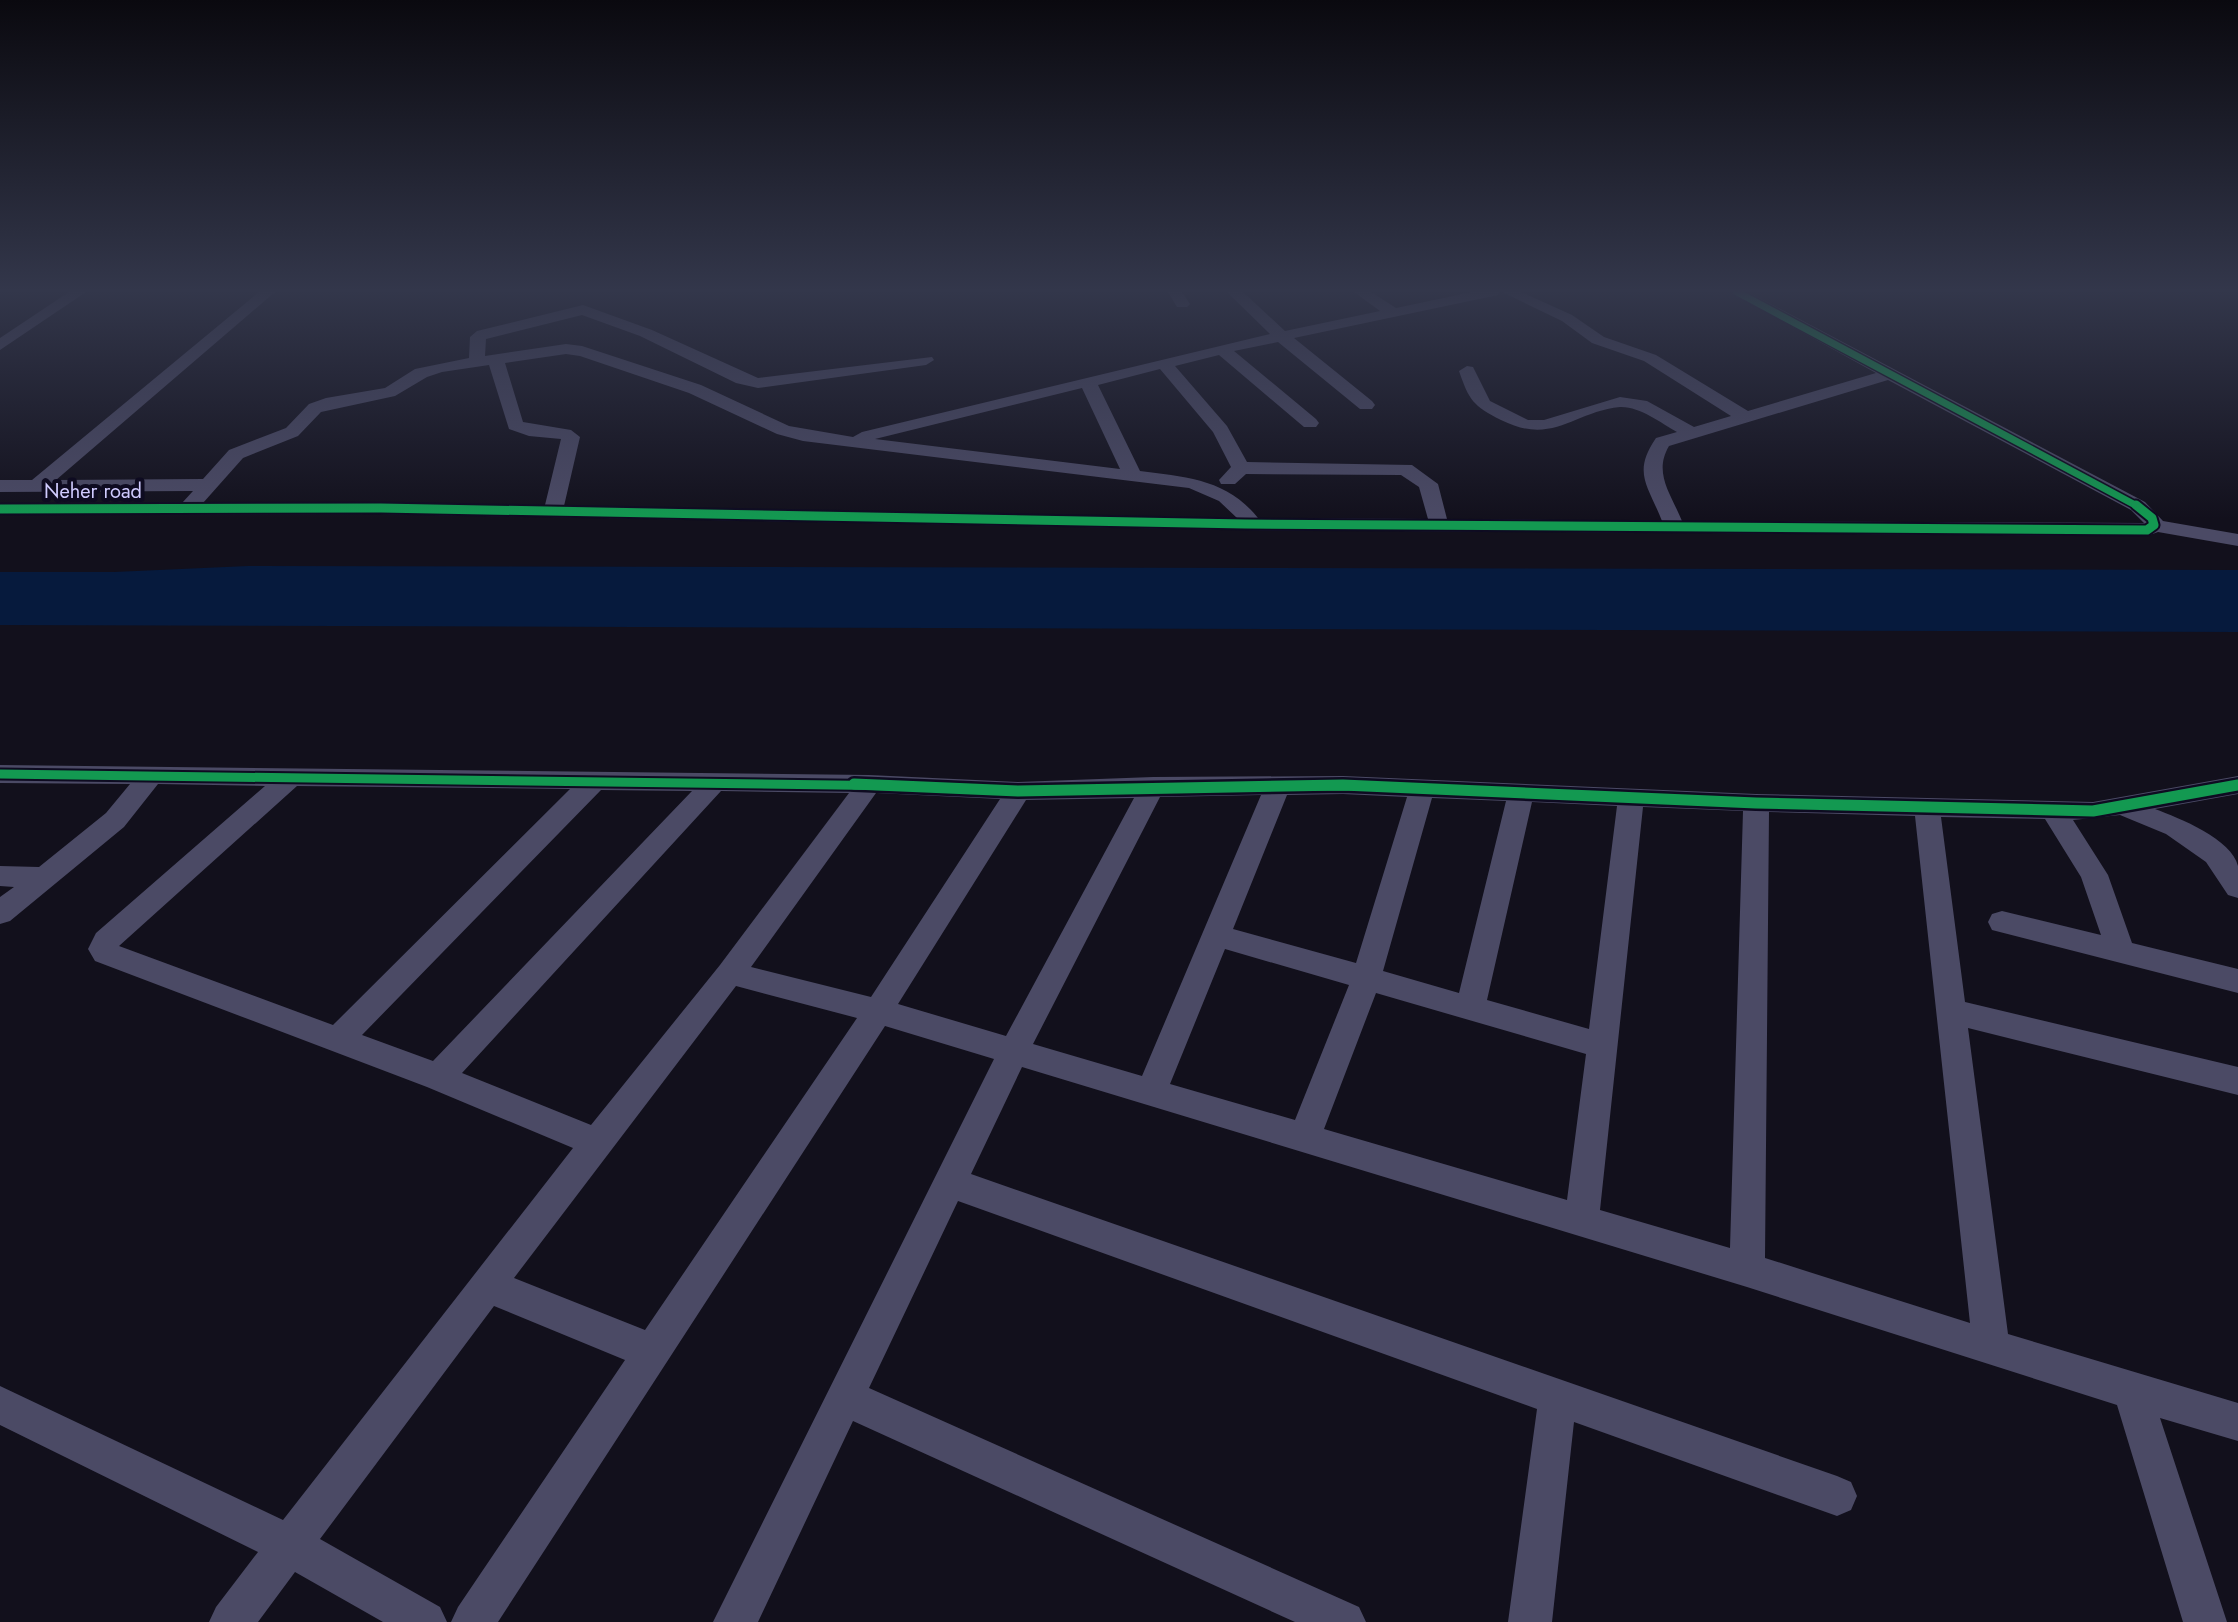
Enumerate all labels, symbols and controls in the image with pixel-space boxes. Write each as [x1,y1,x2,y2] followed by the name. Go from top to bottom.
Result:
[44,477,142,506] street label: Neher road

